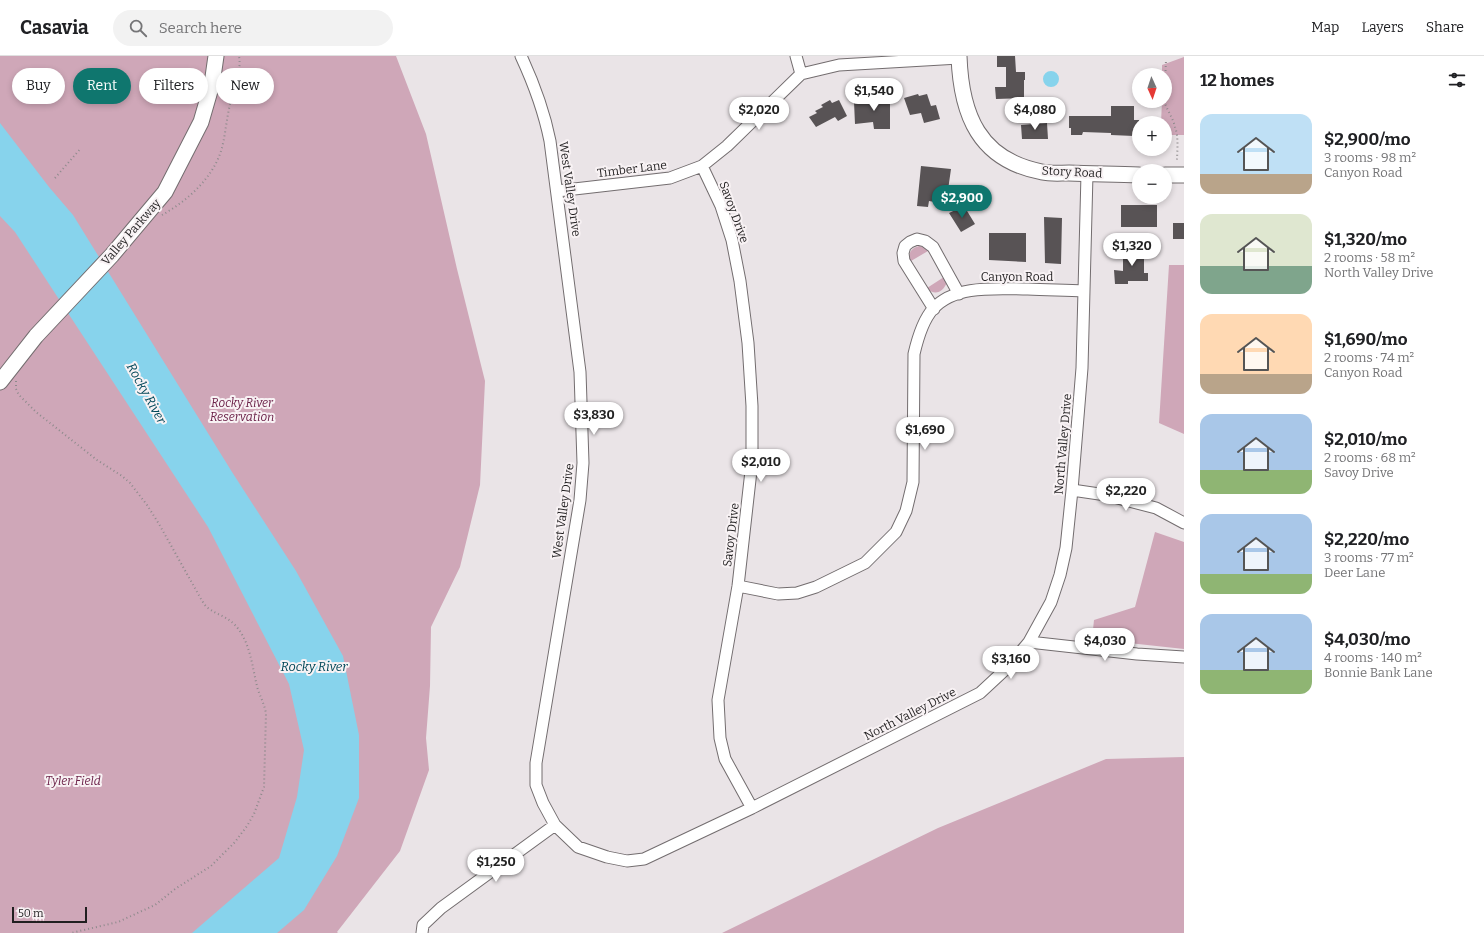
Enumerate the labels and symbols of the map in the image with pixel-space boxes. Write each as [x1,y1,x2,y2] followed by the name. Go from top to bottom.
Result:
[1132,68,1172,108] north arrow
[841,78,907,112] pin: $1,540
[726,97,792,131] pin: $2,020
[1002,97,1068,131] pin: $4,080
[556,141,584,237] street label: West Valley Drive
[596,158,668,180] street label: Timber Lane
[1041,163,1103,181] street label: Story Road
[716,179,752,245] street label: Savoy Drive
[929,185,995,219] pin: $2,900
[99,196,164,268] street label: Valley Parkway
[1099,233,1165,267] pin: $1,320
[981,270,1053,284] street label: Canyon Road
[124,360,170,427] water label: Rocky River
[1052,393,1074,495] street label: North Valley Drive
[210,396,274,424] park label: Rocky River Reservation
[561,402,627,436] pin: $3,830
[892,417,958,451] pin: $1,690
[728,449,794,483] pin: $2,010
[549,463,577,559] street label: West Valley Drive
[1093,478,1159,512] pin: $2,220
[720,502,742,568] street label: Savoy Drive
[1072,628,1138,662] pin: $4,030
[978,646,1044,680] pin: $3,160
[280,659,348,674] water label: Rocky River
[862,685,958,743] street label: North Valley Drive
[45,774,101,788] park label: Tyler Field
[463,849,529,883] pin: $1,250
[12,905,87,924] scale bar

